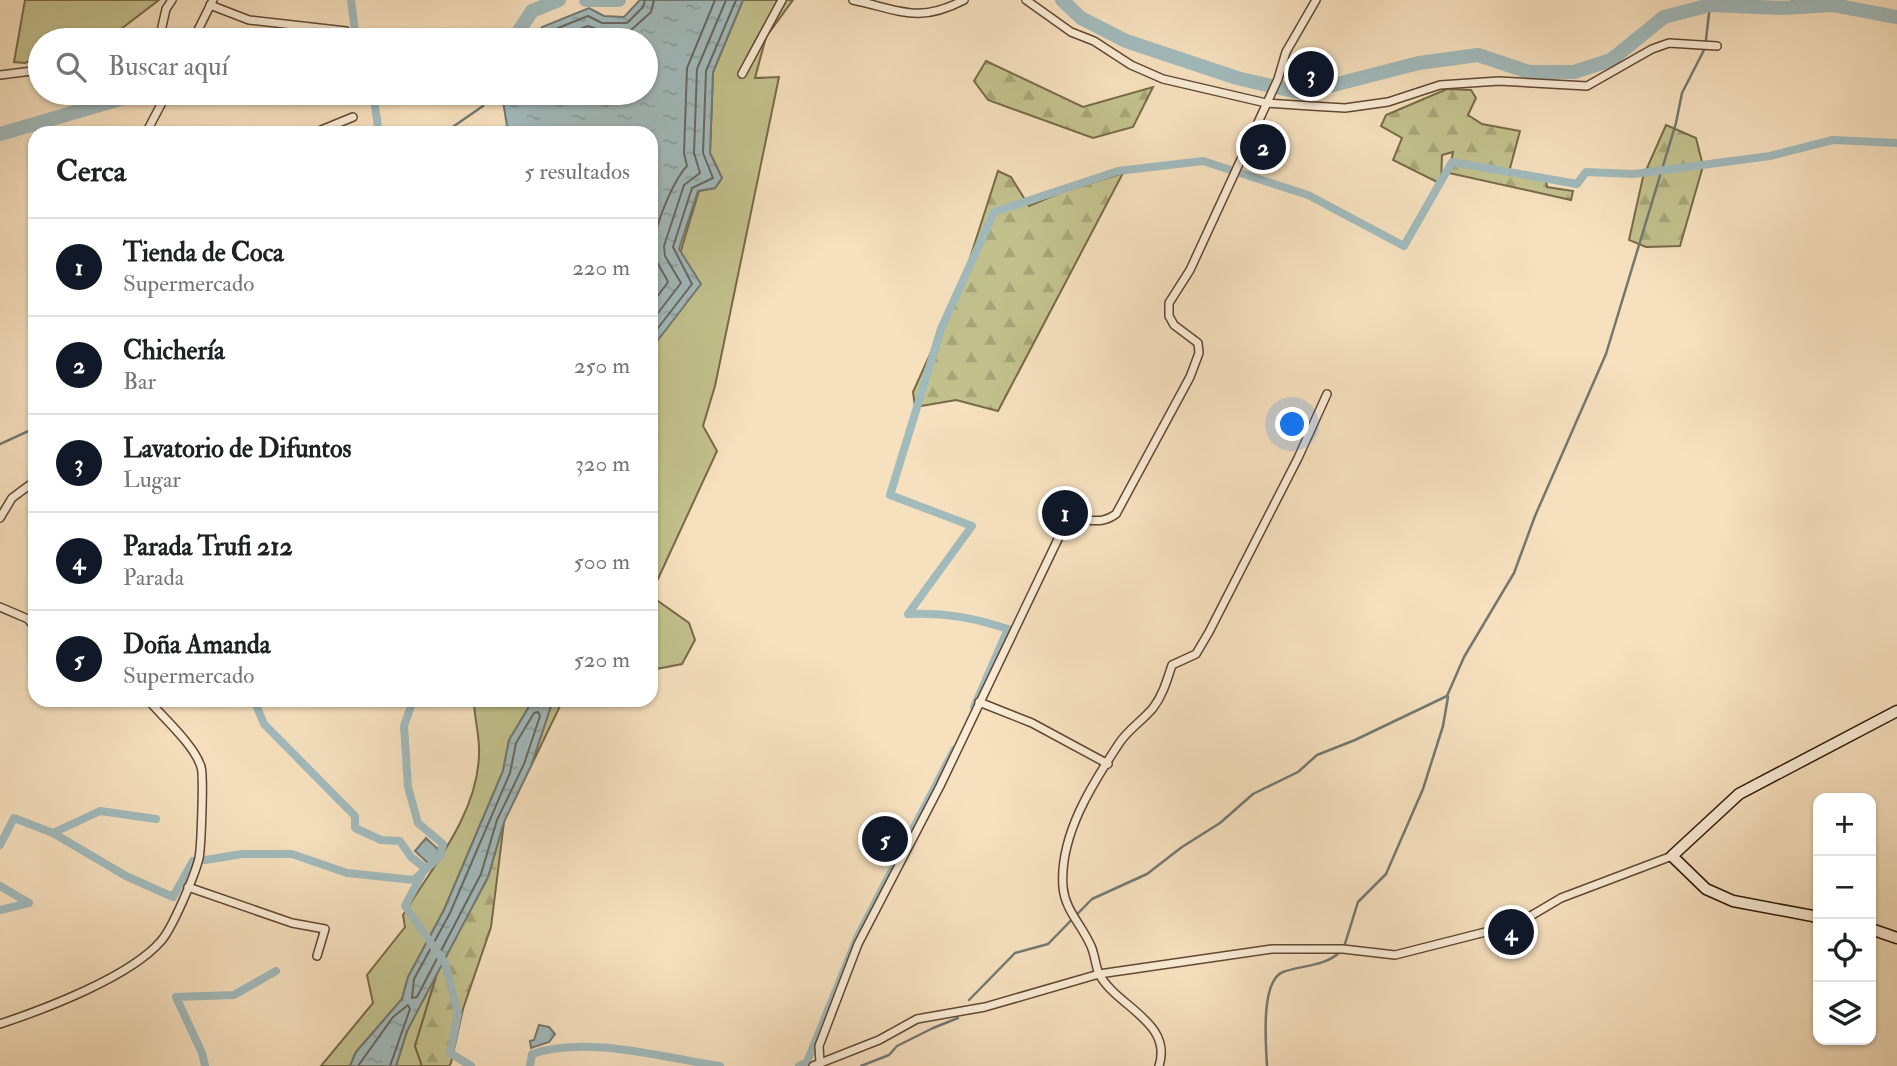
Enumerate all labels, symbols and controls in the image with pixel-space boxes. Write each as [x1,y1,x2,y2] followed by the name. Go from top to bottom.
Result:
[28,28,658,105] search box
[52,48,90,86] icon: search
[1288,48,1334,100] pin: 3
[108,51,228,83] text: Buscar aquí
[1240,121,1286,173] pin: 2
[56,153,126,190] text: Cerca
[524,157,630,186] text: 5 resultados
[123,237,284,269] text: Tienda de Coca
[75,253,83,282] text: 1
[572,253,630,282] text: 220 m
[123,269,254,298] text: Supermercado
[123,335,225,367] text: Chichería
[73,351,85,380] text: 2
[574,351,630,380] text: 250 m
[123,367,156,396] text: Bar
[1275,407,1309,441] your location
[123,433,351,465] text: Lavatorio de Difuntos
[75,449,83,478] text: 3
[575,449,630,478] text: 320 m
[123,465,181,494] text: Lugar
[1042,487,1088,539] pin: 1
[123,531,293,563] text: Parada Trufi 212
[73,547,85,576] text: 4
[574,547,630,576] text: 500 m
[123,563,184,592] text: Parada
[123,629,270,661] text: Doña Amanda
[74,645,84,674] text: 5
[574,645,630,674] text: 520 m
[123,661,254,690] text: Supermercado
[1813,793,1876,1045] map controls
[1813,793,1876,856] button: +
[862,813,908,865] pin: 5
[1813,856,1876,919] button: −
[1488,906,1534,958] pin: 4
[1813,919,1876,982] button: locate
[1813,982,1876,1045] button: layers

